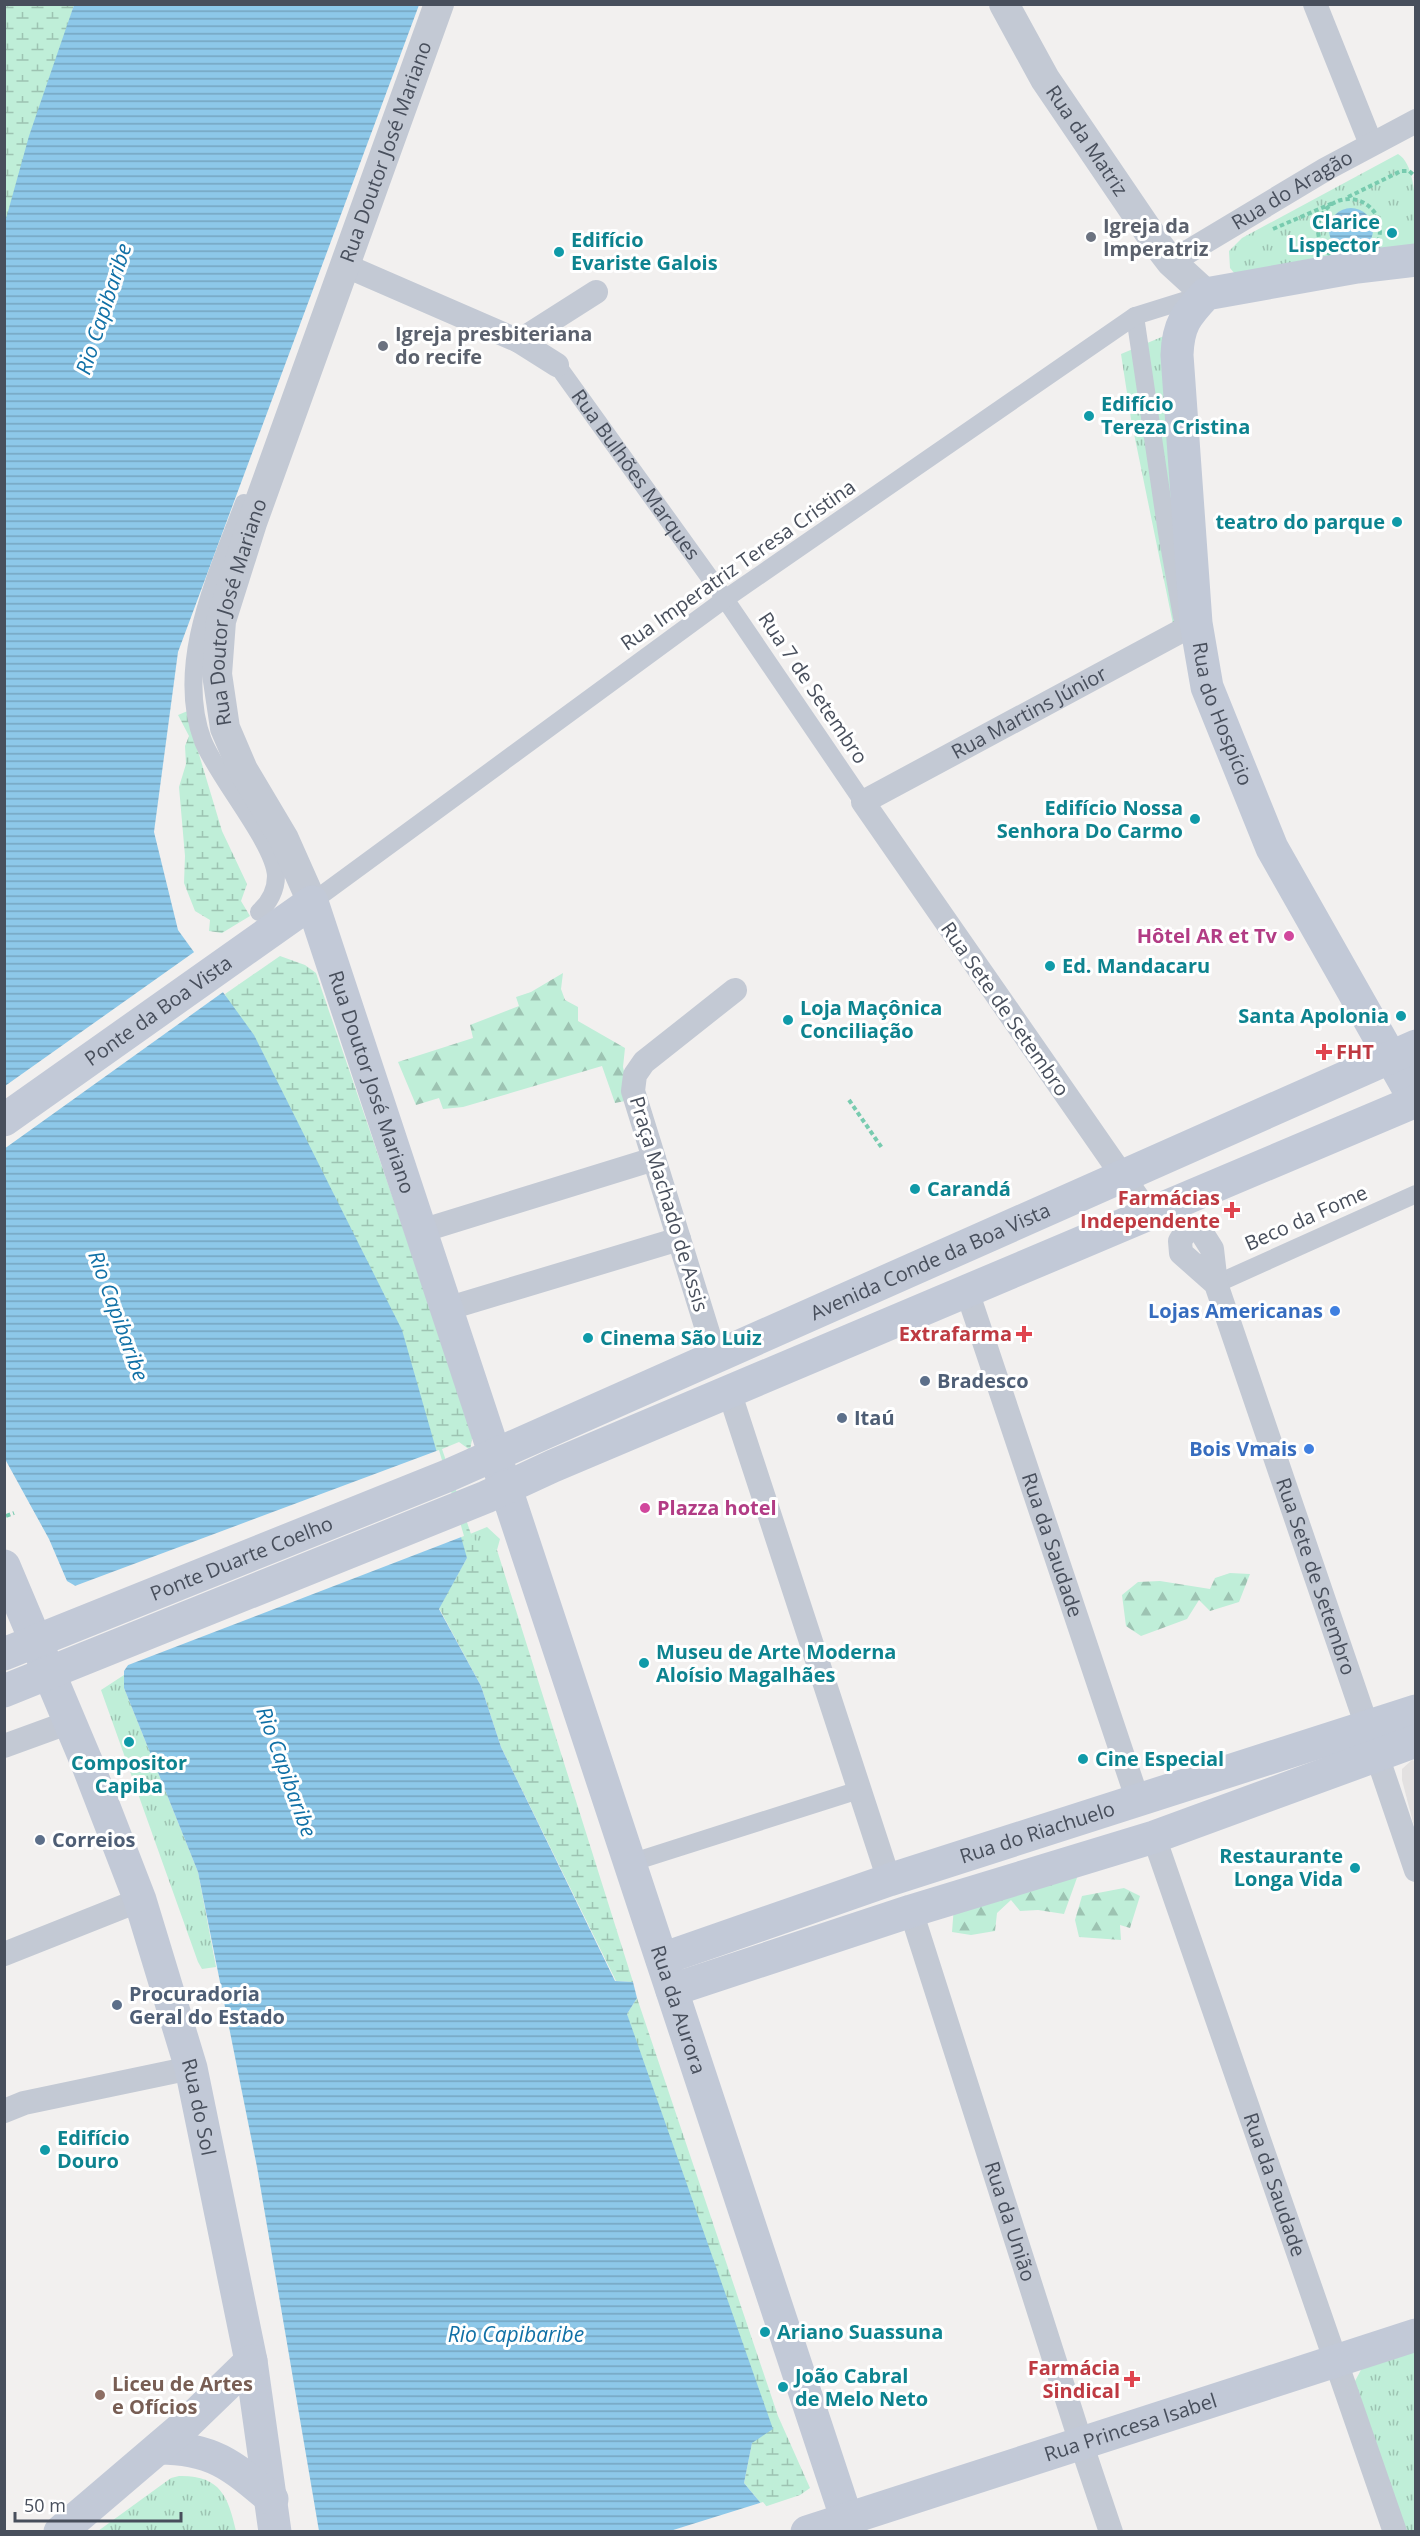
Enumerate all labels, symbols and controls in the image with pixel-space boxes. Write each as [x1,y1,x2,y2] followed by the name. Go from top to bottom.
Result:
[333,37,438,266] street label: Rua Doutor José Mariano
[1040,80,1135,201] street label: Rua da Matriz
[1226,143,1357,236] street label: Rua do Aragão
[1288,208,1380,258] place label: Clarice Lispector
[1103,212,1209,262] place label: Igreja da Imperatriz
[571,226,718,276] place label: Edifício Evariste Galois
[1385,226,1399,240] marker: Clarice Lispector
[1084,230,1098,244] marker: Igreja da Imperatriz
[69,239,137,378] water label: Rio Capibaribe
[552,245,566,259] marker: Edifício Evariste Galois
[395,320,592,370] place label: Igreja presbiteriana do recife
[376,339,390,353] marker: Igreja presbiteriana do recife
[566,384,707,565] street label: Rua Bulhões Marques
[1101,390,1250,440] place label: Edifício Tereza Cristina
[1082,409,1096,423] marker: Edifício Tereza Cristina
[615,473,861,656] street label: Rua Imperatriz Teresa Cristina
[203,494,273,728] street label: Rua Doutor José Mariano
[1215,508,1385,535] place label: teatro do parque
[1390,515,1404,529] marker: teatro do parque
[753,606,874,769] street label: Rua 7 de Setembro
[1186,640,1259,789] street label: Rua do Hospício
[946,660,1111,765] street label: Rua Martins Júnior
[997,794,1183,844] place label: Edifício Nossa Senhora Do Carmo
[1188,812,1202,826] marker: Edifício Nossa Senhora Do Carmo
[935,916,1076,1101] street label: Rua Sete de Setembro
[1137,922,1278,949] place label: Hôtel AR et Tv
[1282,929,1296,943] marker: Hôtel AR et Tv
[79,949,237,1072] street label: Ponte da Boa Vista
[1062,952,1210,979] place label: Ed. Mandacaru
[1043,959,1057,973] marker: Ed. Mandacaru
[323,967,421,1197] street label: Rua Doutor José Mariano
[800,994,942,1044] place label: Loja Maçônica Conciliação
[1238,1002,1389,1029] place label: Santa Apolonia
[1394,1009,1408,1023] marker: Santa Apolonia
[781,1013,795,1027] marker: Loja Maçônica Conciliação
[1336,1038,1374,1065] place label: FHT
[1317,1045,1331,1059] marker: FHT
[624,1093,715,1315] street label: Praça Machado de Assis
[927,1175,1011,1202] place label: Carandá
[1240,1178,1371,1257] street label: Beco da Fome
[908,1182,922,1196] marker: Carandá
[1080,1184,1220,1234] place label: Farmácias Independente
[806,1196,1054,1326] street label: Avenida Conde da Boa Vista
[1225,1203,1239,1217] marker: Farmácias Independente
[82,1247,155,1385] water label: Rio Capibaribe
[1148,1297,1323,1324] place label: Lojas Americanas
[1328,1304,1342,1318] marker: Lojas Americanas
[899,1320,1012,1347] place label: Extrafarma
[600,1324,762,1351] place label: Cinema São Luiz
[1017,1327,1031,1341] marker: Extrafarma
[581,1331,595,1345] marker: Cinema São Luiz
[937,1367,1029,1394] place label: Bradesco
[918,1374,932,1388] marker: Bradesco
[854,1404,895,1431] place label: Itaú
[835,1411,849,1425] marker: Itaú
[1189,1435,1297,1462] place label: Bois Vmais
[1302,1442,1316,1456] marker: Bois Vmais
[1016,1469,1089,1621] street label: Rua da Saudade
[1270,1474,1363,1679] street label: Rua Sete de Setembro
[657,1494,777,1521] place label: Plazza hotel
[638,1501,652,1515] marker: Plazza hotel
[146,1509,337,1607] street label: Ponte Duarte Coelho
[656,1638,896,1688] place label: Museu de Arte Moderna Aloísio Magalhães
[637,1656,651,1670] marker: Museu de Arte Moderna Aloísio Magalhães
[250,1703,323,1841] water label: Rio Capibaribe
[122,1735,136,1749] marker: Compositor Capiba
[1095,1745,1224,1772] place label: Cine Especial
[71,1749,187,1799] place label: Compositor Capiba
[1076,1752,1090,1766] marker: Cine Especial
[956,1794,1118,1869] street label: Rua do Riachuelo
[52,1826,136,1853] place label: Correios
[33,1833,47,1847] marker: Correios
[1219,1842,1343,1892] place label: Restaurante Longa Vida
[1348,1861,1362,1875] marker: Restaurante Longa Vida
[645,1942,713,2077] street label: Rua da Aurora
[129,1980,285,2030] place label: Procuradoria Geral do Estado
[110,1998,124,2012] marker: Procuradoria Geral do Estado
[176,2055,223,2158] street label: Rua do Sol
[1238,2109,1312,2260] street label: Rua da Saudade
[57,2124,130,2174] place label: Edifício Douro
[38,2143,52,2157] marker: Edifício Douro
[979,2158,1043,2285] street label: Rua da União
[777,2318,943,2345] place label: Ariano Suassuna
[448,2320,584,2348] water label: Rio Capibaribe
[758,2325,772,2339] marker: Ariano Suassuna
[1028,2354,1120,2404] place label: Farmácia Sindical
[793,2362,928,2412] place label: João Cabral de Melo Neto
[112,2370,253,2420] place label: Liceu de Artes e Ofícios
[1125,2372,1139,2386] marker: Farmácia Sindical
[776,2380,790,2394] marker: João Cabral de Melo Neto
[1041,2386,1220,2467] street label: Rua Princesa Isabel
[93,2388,107,2402] marker: Liceu de Artes e Ofícios
[15,2485,182,2523] scale bar
[24,2493,66,2517] text: 50 m

